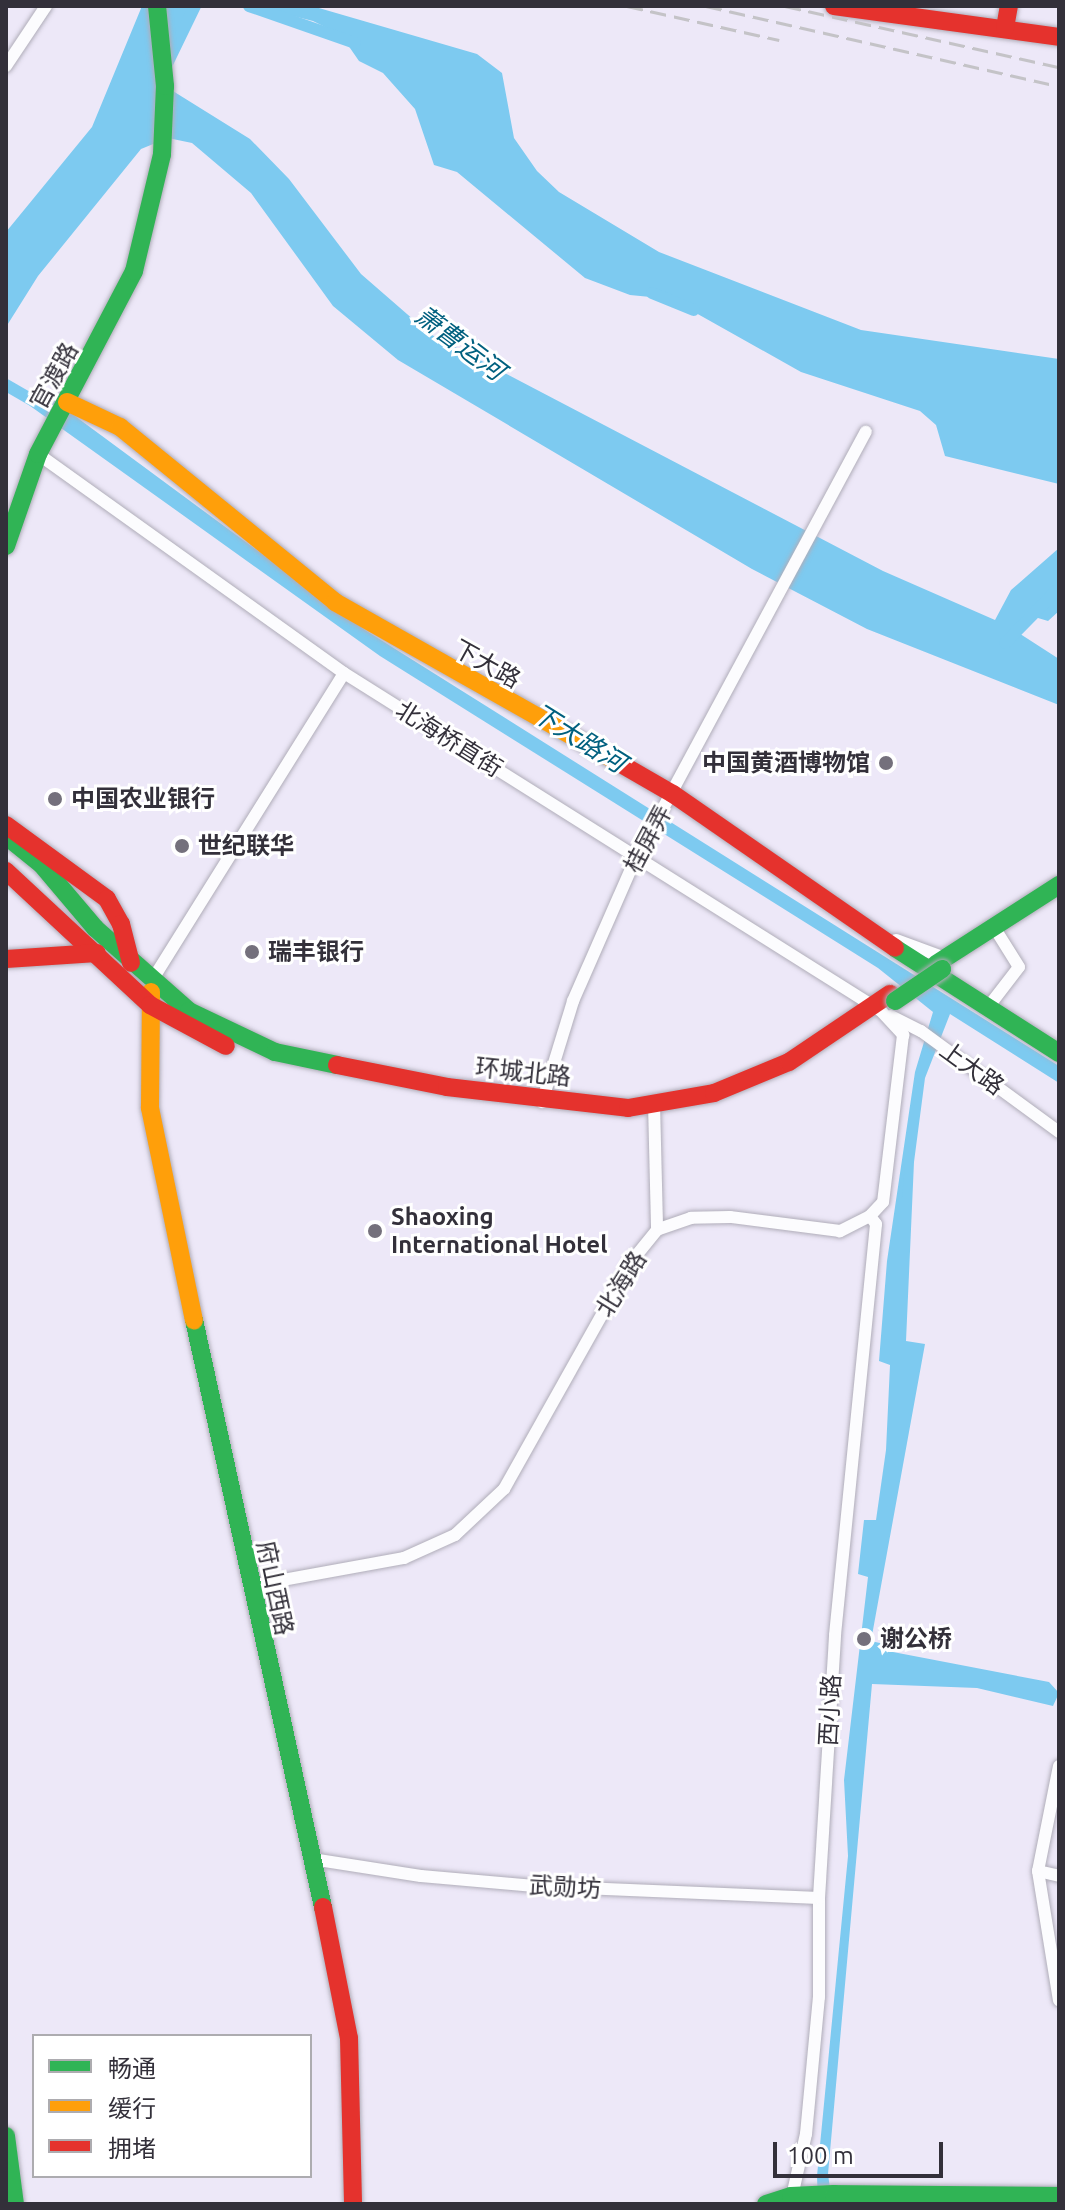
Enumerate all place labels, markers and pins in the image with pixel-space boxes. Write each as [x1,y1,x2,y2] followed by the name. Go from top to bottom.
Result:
[702,749,870,777] place label: 中国黄酒博物馆
[877,754,895,772] marker: 中国黄酒博物馆
[71,785,215,813] place label: 中国农业银行
[46,790,64,808] marker: 中国农业银行
[198,832,294,860] place label: 世纪联华
[173,837,191,855] marker: 世纪联华
[268,938,364,966] place label: 瑞丰银行
[243,943,261,961] marker: 瑞丰银行
[391,1203,607,1259] place label: Shaoxing International Hotel
[366,1222,384,1240] marker: Shaoxing International Hotel
[880,1625,952,1653] place label: 谢公桥
[855,1630,873,1648] marker: 谢公桥

